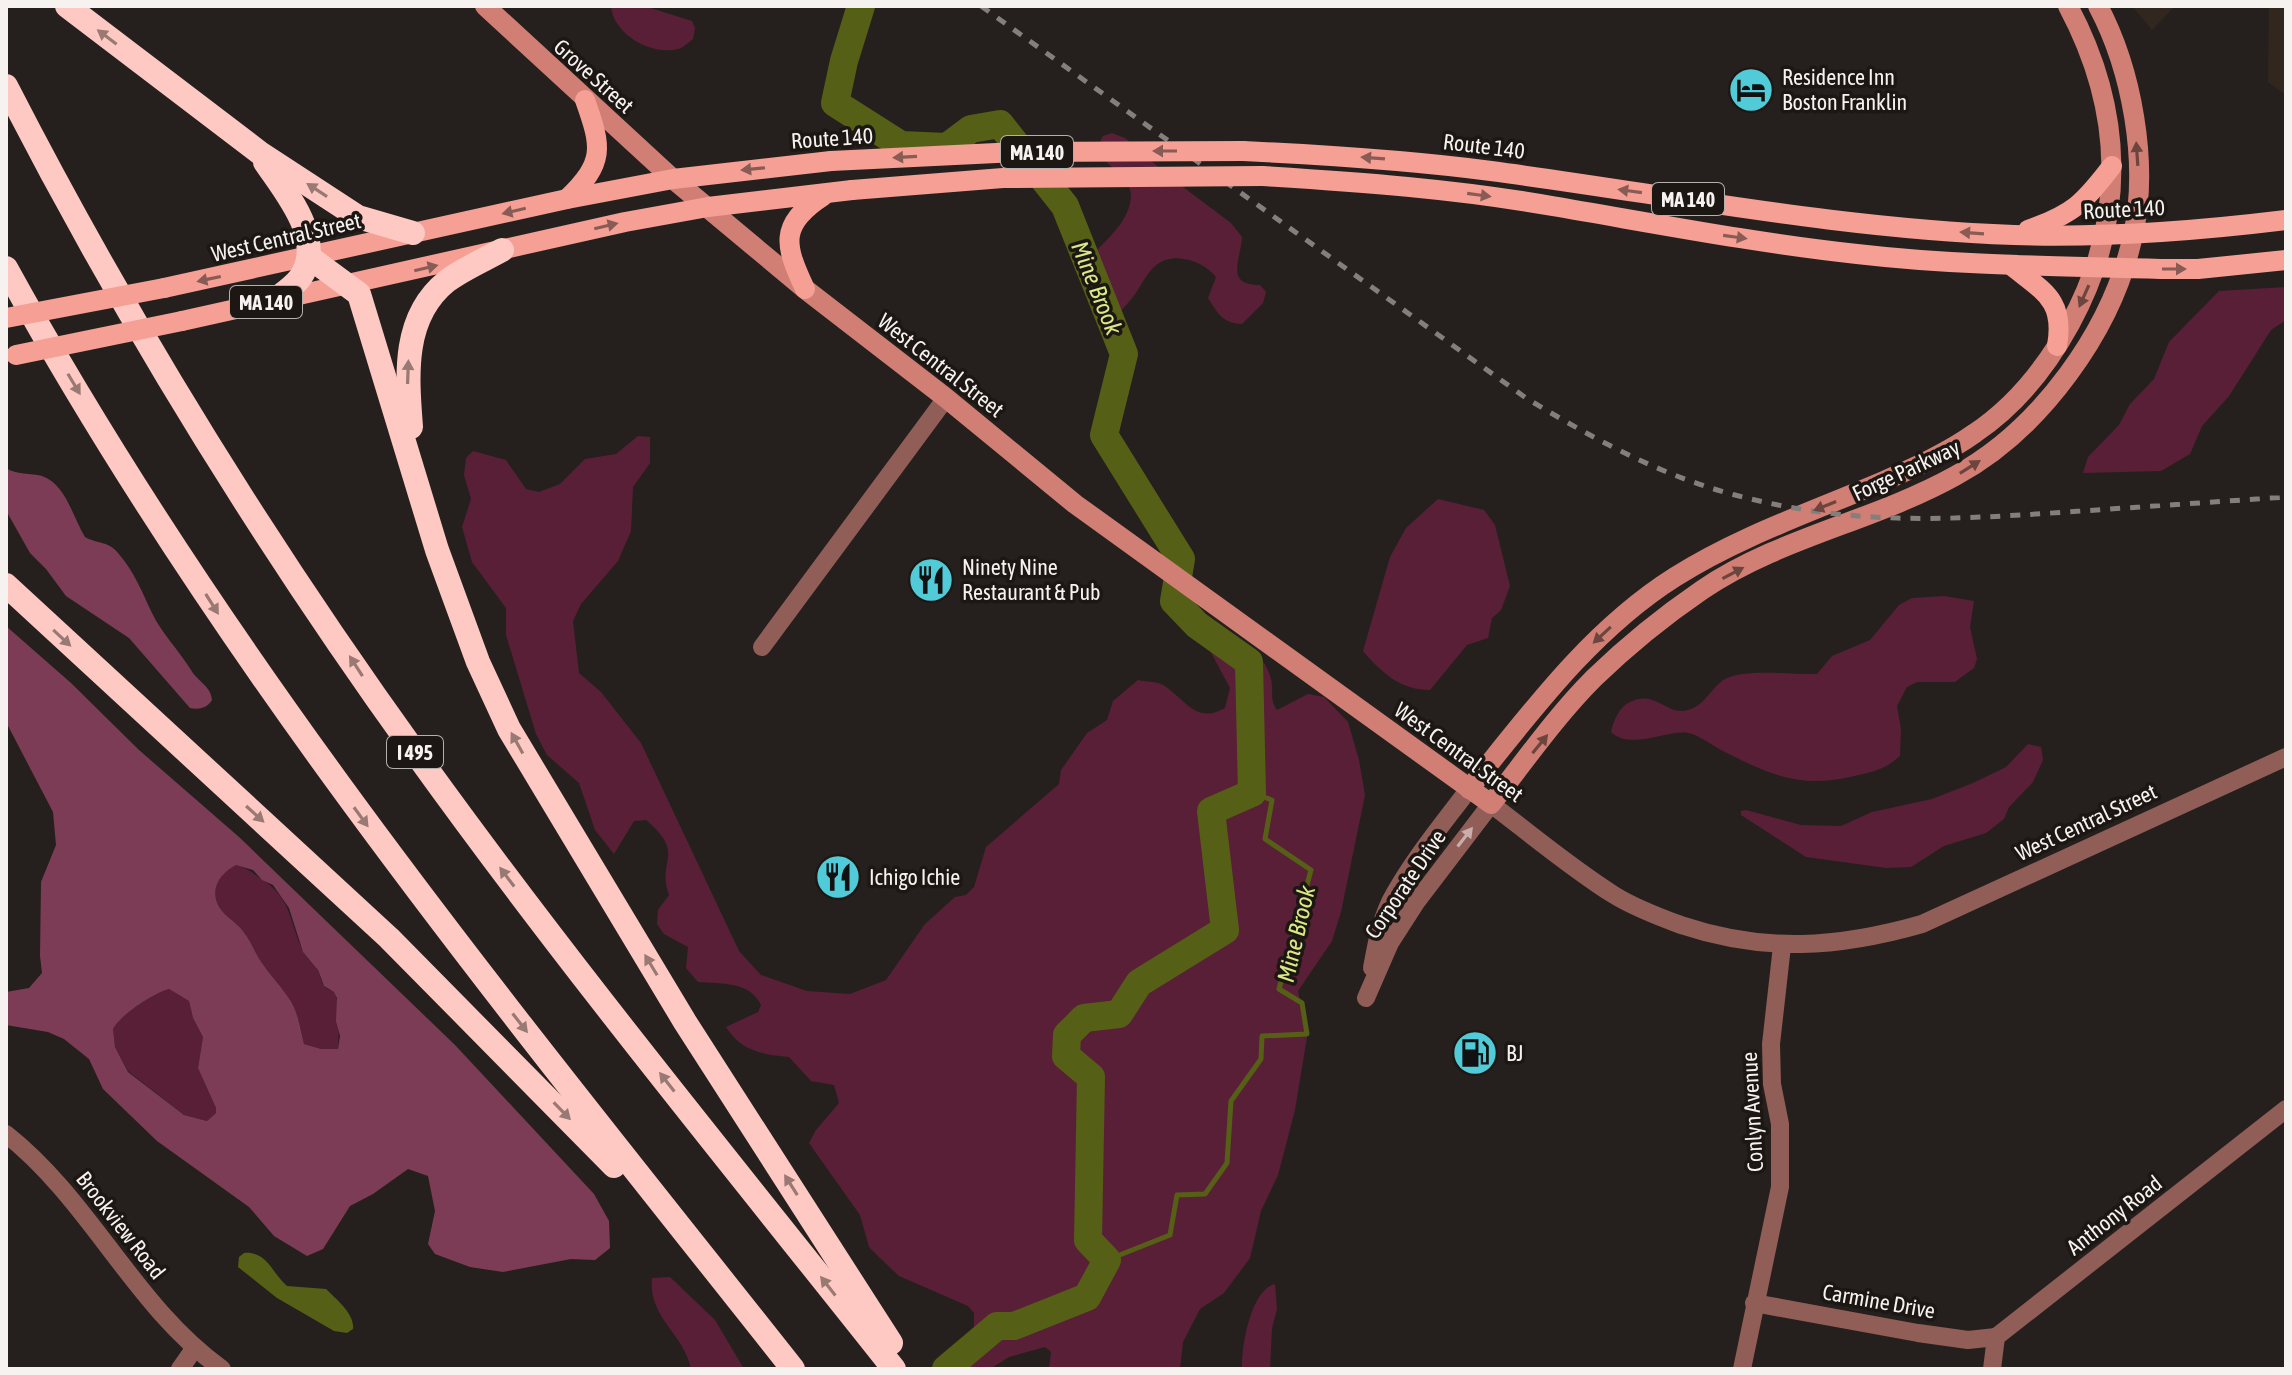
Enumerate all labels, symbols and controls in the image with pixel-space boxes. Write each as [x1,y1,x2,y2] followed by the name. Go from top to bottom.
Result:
[97,29,117,45] one-way arrow
[549,33,639,119] street label: Grove Street
[1782,64,1907,115] place label: Residence Inn Boston Franklin
[1727,66,1775,114] hotel icon: Residence Inn Boston Franklin
[790,122,874,154] street label: Route 140
[1442,128,1526,164] street label: Route 140
[1001,136,1073,168] road number: MA 140
[2130,141,2143,166] one-way arrow
[1152,145,1177,157] one-way arrow
[892,151,918,164] one-way arrow
[1360,151,1385,164] one-way arrow
[740,163,765,176] one-way arrow
[1652,183,1724,215] road number: MA 140
[306,184,328,198] one-way arrow
[1618,184,1643,197] one-way arrow
[1467,189,1492,202] one-way arrow
[2082,194,2166,224] street label: Route 140
[502,205,527,218] one-way arrow
[209,207,363,267] street label: West Central Street
[593,220,618,232] one-way arrow
[1959,226,1984,239] one-way arrow
[1723,231,1748,244] one-way arrow
[1066,237,1128,339] water label: Mine Brook
[414,261,439,274] one-way arrow
[2162,263,2187,275] one-way arrow
[196,273,221,286] one-way arrow
[2077,284,2090,308] one-way arrow
[230,286,302,318] road number: MA 140
[873,308,1009,422] street label: West Central Street
[402,359,415,384] one-way arrow
[66,373,80,395] one-way arrow
[1848,434,1964,506] street label: Forge Parkway
[1959,460,1981,474] one-way arrow
[1813,499,1837,512] one-way arrow
[962,554,1101,605] place label: Ninety Nine Restaurant & Pub
[907,556,955,604] restaurant icon: Ninety Nine Restaurant & Pub
[1722,566,1744,580] one-way arrow
[204,593,218,615] one-way arrow
[1593,626,1612,644] one-way arrow
[53,629,72,647] one-way arrow
[349,655,363,677] one-way arrow
[1390,697,1528,807] street label: West Central Street
[510,732,524,754] one-way arrow
[1531,733,1548,754] one-way arrow
[387,736,443,768] road number: I 495
[2011,778,2161,866] street label: West Central Street
[245,804,264,822] one-way arrow
[353,806,369,828] one-way arrow
[1359,825,1451,943] street label: Corporate Drive
[1456,827,1473,847] one-way arrow
[814,853,862,901] restaurant icon: Ichigo Ichie
[869,864,960,890] place label: Ichigo Ichie
[499,867,515,887] one-way arrow
[1272,883,1320,985] water label: Mine Brook
[644,954,658,976] one-way arrow
[511,1013,527,1033] one-way arrow
[1451,1029,1499,1077] fuel station icon: BJ
[1506,1040,1523,1066] place label: BJ
[1736,1051,1768,1173] street label: Conlyn Avenue
[659,1072,676,1092] one-way arrow
[552,1101,571,1120] one-way arrow
[71,1166,171,1284] street label: Brookview Road
[2061,1170,2167,1260] street label: Anthony Road
[784,1174,798,1196] one-way arrow
[821,1276,837,1296] one-way arrow
[1821,1278,1937,1324] street label: Carmine Drive

